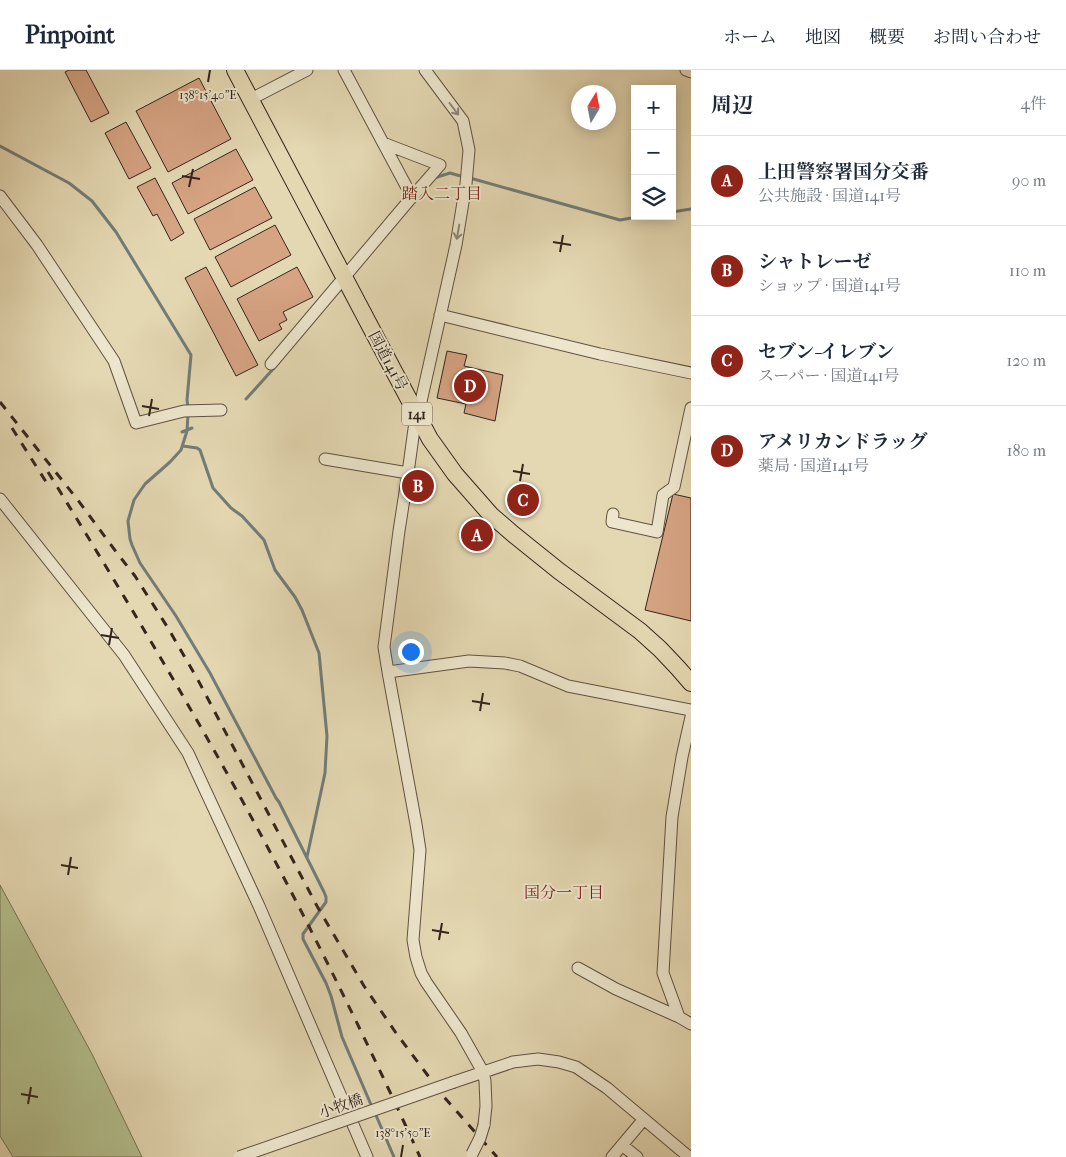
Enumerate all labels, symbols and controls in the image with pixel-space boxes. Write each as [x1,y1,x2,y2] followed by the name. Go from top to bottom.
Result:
[25,21,115,49] text: Pinpoint
[723,27,777,48] text: ホーム
[805,27,841,48] text: 地図
[869,27,905,48] text: 概要
[933,27,1041,48] text: お問い合わせ
[571,85,616,130] north arrow
[631,85,676,220] map controls
[631,85,676,130] button: +
[179,88,237,102] text: 138°15'40"E
[711,93,753,117] text: 周辺
[1021,94,1046,113] text: 4件
[449,102,460,115] one-way arrow
[631,130,676,175] button: −
[758,161,929,183] text: 上田警察署国分交番
[722,171,732,190] text: A
[1012,171,1046,190] text: 90 m
[631,175,676,220] button: layers
[402,184,482,203] district label: 踏入二丁目
[758,186,901,205] text: 公共施設 · 国道141号
[452,223,462,239] one-way arrow
[758,251,871,273] text: シャトレーゼ
[722,261,732,280] text: B
[1009,261,1046,280] text: 110 m
[758,276,901,295] text: ショップ · 国道141号
[365,328,411,394] street label: 国道141号
[758,341,894,363] text: セブン-イレブン
[722,351,732,370] text: C
[1007,351,1046,370] text: 120 m
[758,366,899,385] text: スーパー · 国道141号
[454,367,486,405] pin: D
[402,402,432,426] road number: 141
[758,431,927,453] text: アメリカンドラッグ
[721,441,733,460] text: D
[1007,441,1046,460] text: 180 m
[758,456,869,475] text: 薬局 · 国道141号
[402,467,434,505] pin: B
[507,481,539,519] pin: C
[461,516,493,554] pin: A
[398,639,424,665] your location
[524,883,604,902] district label: 国分一丁目
[317,1090,365,1122] street label: 小牧橋
[375,1126,431,1140] text: 138°15'50"E

